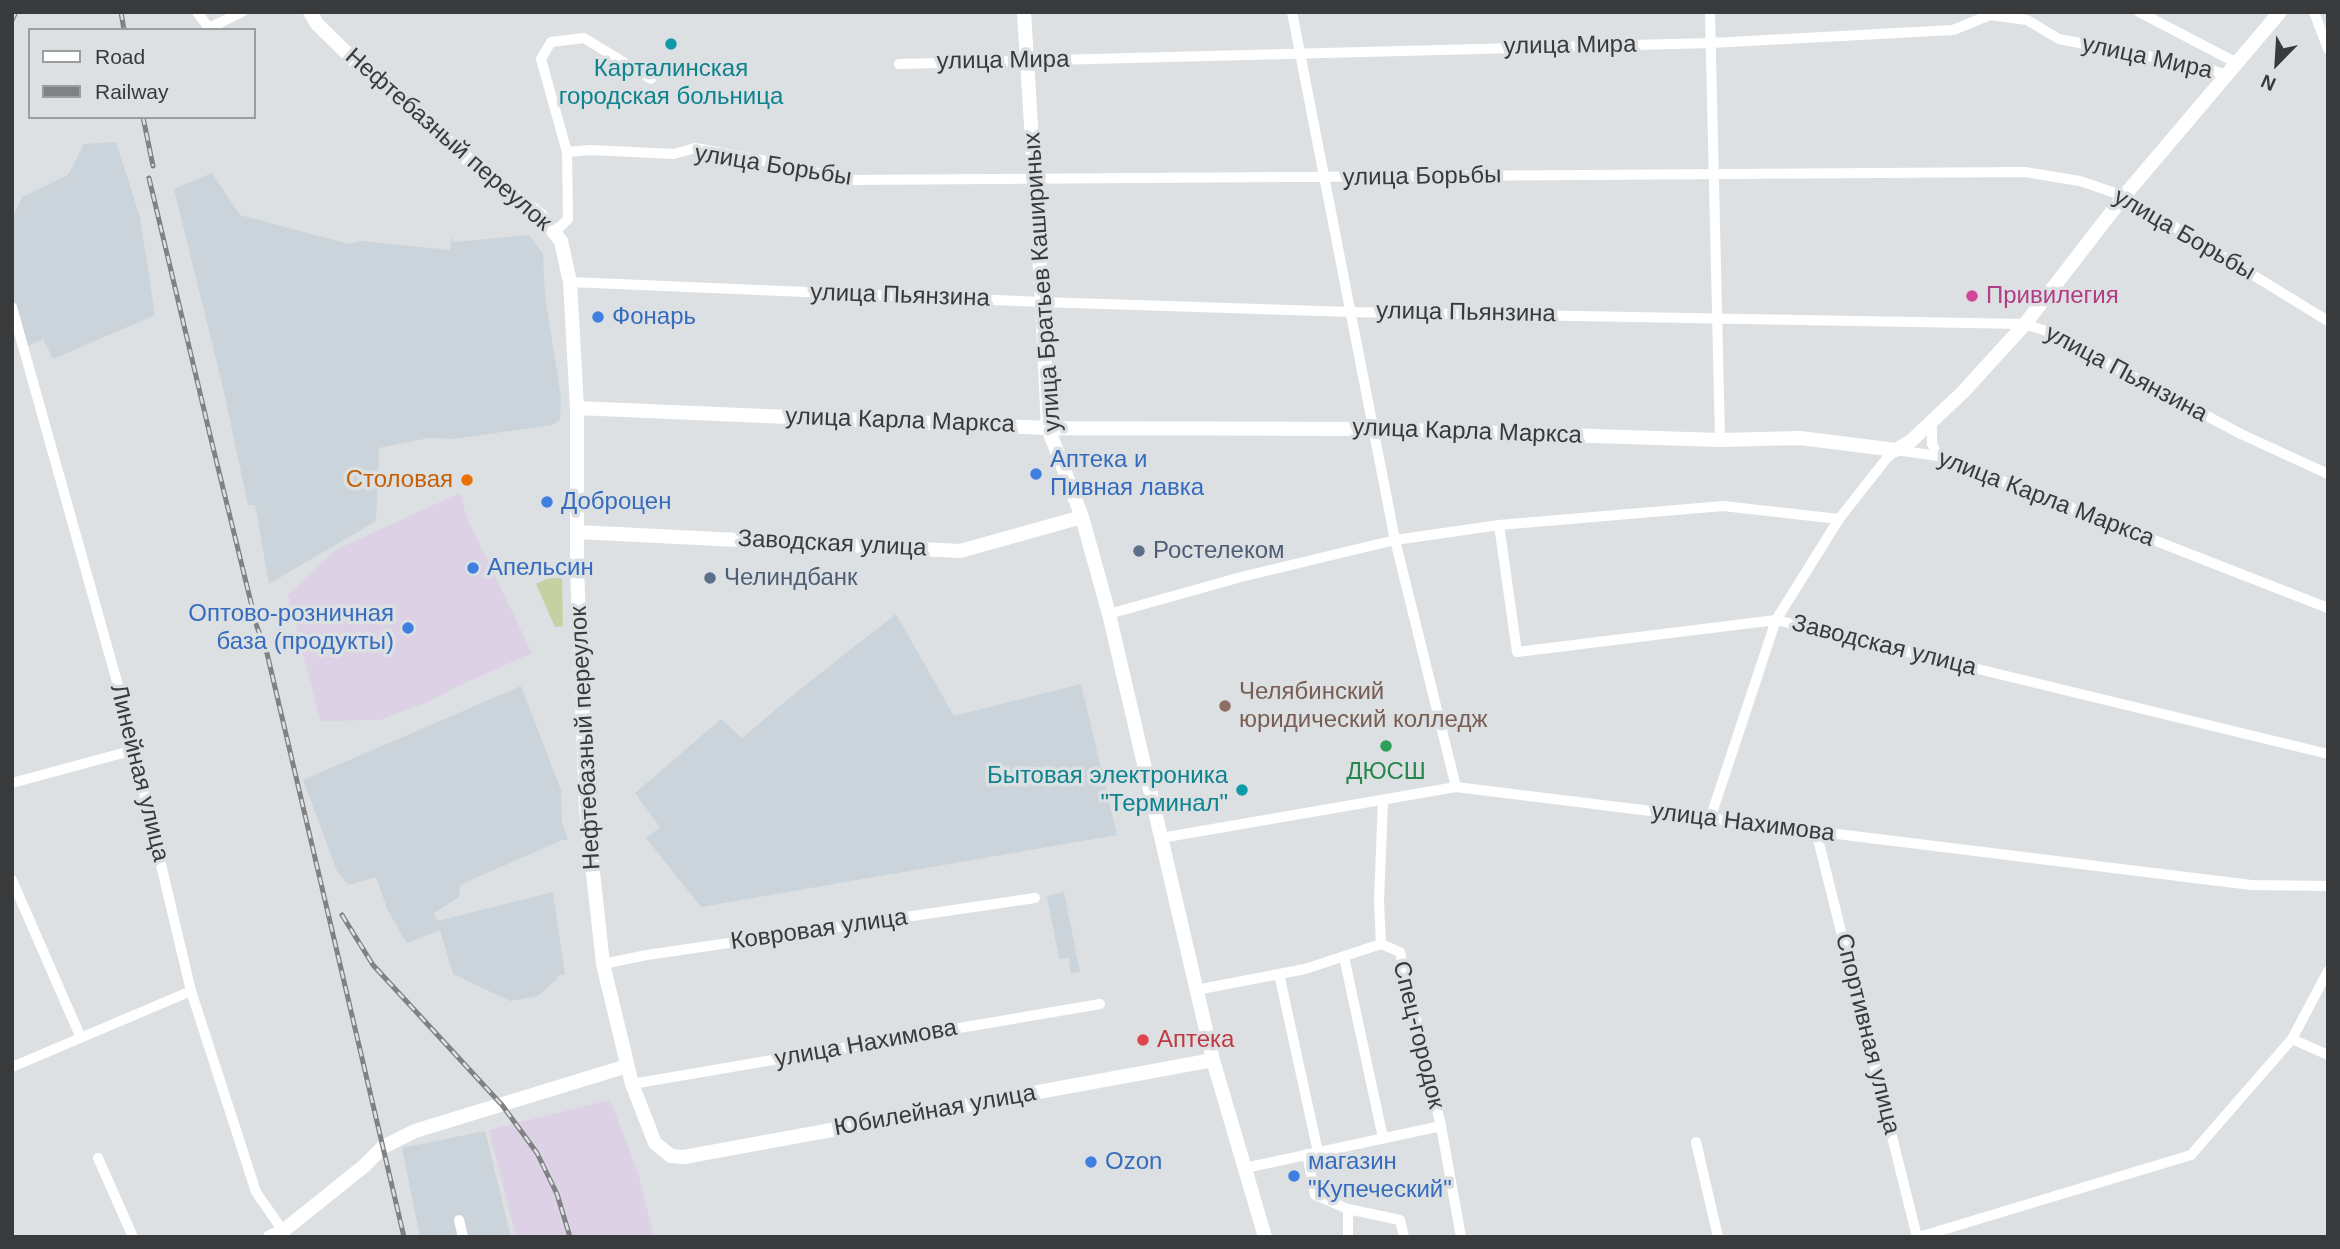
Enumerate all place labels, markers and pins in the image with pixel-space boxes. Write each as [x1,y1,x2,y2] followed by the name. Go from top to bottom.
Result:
[663,36,679,52] marker: Карталинская городская больница
[559,55,783,111] place label: Карталинская городская больница
[1986,282,2119,310] place label: Привилегия
[1964,288,1980,304] marker: Привилегия
[612,303,696,331] place label: Фонарь
[590,309,606,325] marker: Фонарь
[1050,446,1204,502] place label: Аптека и Пивная лавка
[346,466,453,494] place label: Столовая
[1028,466,1044,482] marker: Аптека и Пивная лавка
[459,472,475,488] marker: Столовая
[561,488,671,516] place label: Доброцен
[539,494,555,510] marker: Доброцен
[1153,537,1285,565] place label: Ростелеком
[1131,543,1147,559] marker: Ростелеком
[487,554,594,582] place label: Апельсин
[465,560,481,576] marker: Апельсин
[724,564,858,592] place label: Челиндбанк
[702,570,718,586] marker: Челиндбанк
[188,600,394,656] place label: Оптово-розничная база (продукты)
[400,620,416,636] marker: Оптово-розничная база (продукты)
[1239,678,1487,734] place label: Челябинский юридический колледж
[1217,698,1233,714] marker: Челябинский юридический колледж
[1378,738,1394,754] marker: ДЮСШ
[1346,758,1426,786] place label: ДЮСШ
[987,762,1228,818] place label: Бытовая электроника "Терминал"
[1234,782,1250,798] marker: Бытовая электроника "Терминал"
[1157,1026,1234,1054] place label: Аптека
[1135,1032,1151,1048] marker: Аптека
[1105,1148,1162,1176] place label: Ozon
[1308,1148,1452,1204] place label: магазин "Купеческий"
[1083,1154,1099,1170] marker: Ozon
[1286,1168,1302,1184] marker: магазин "Купеческий"

